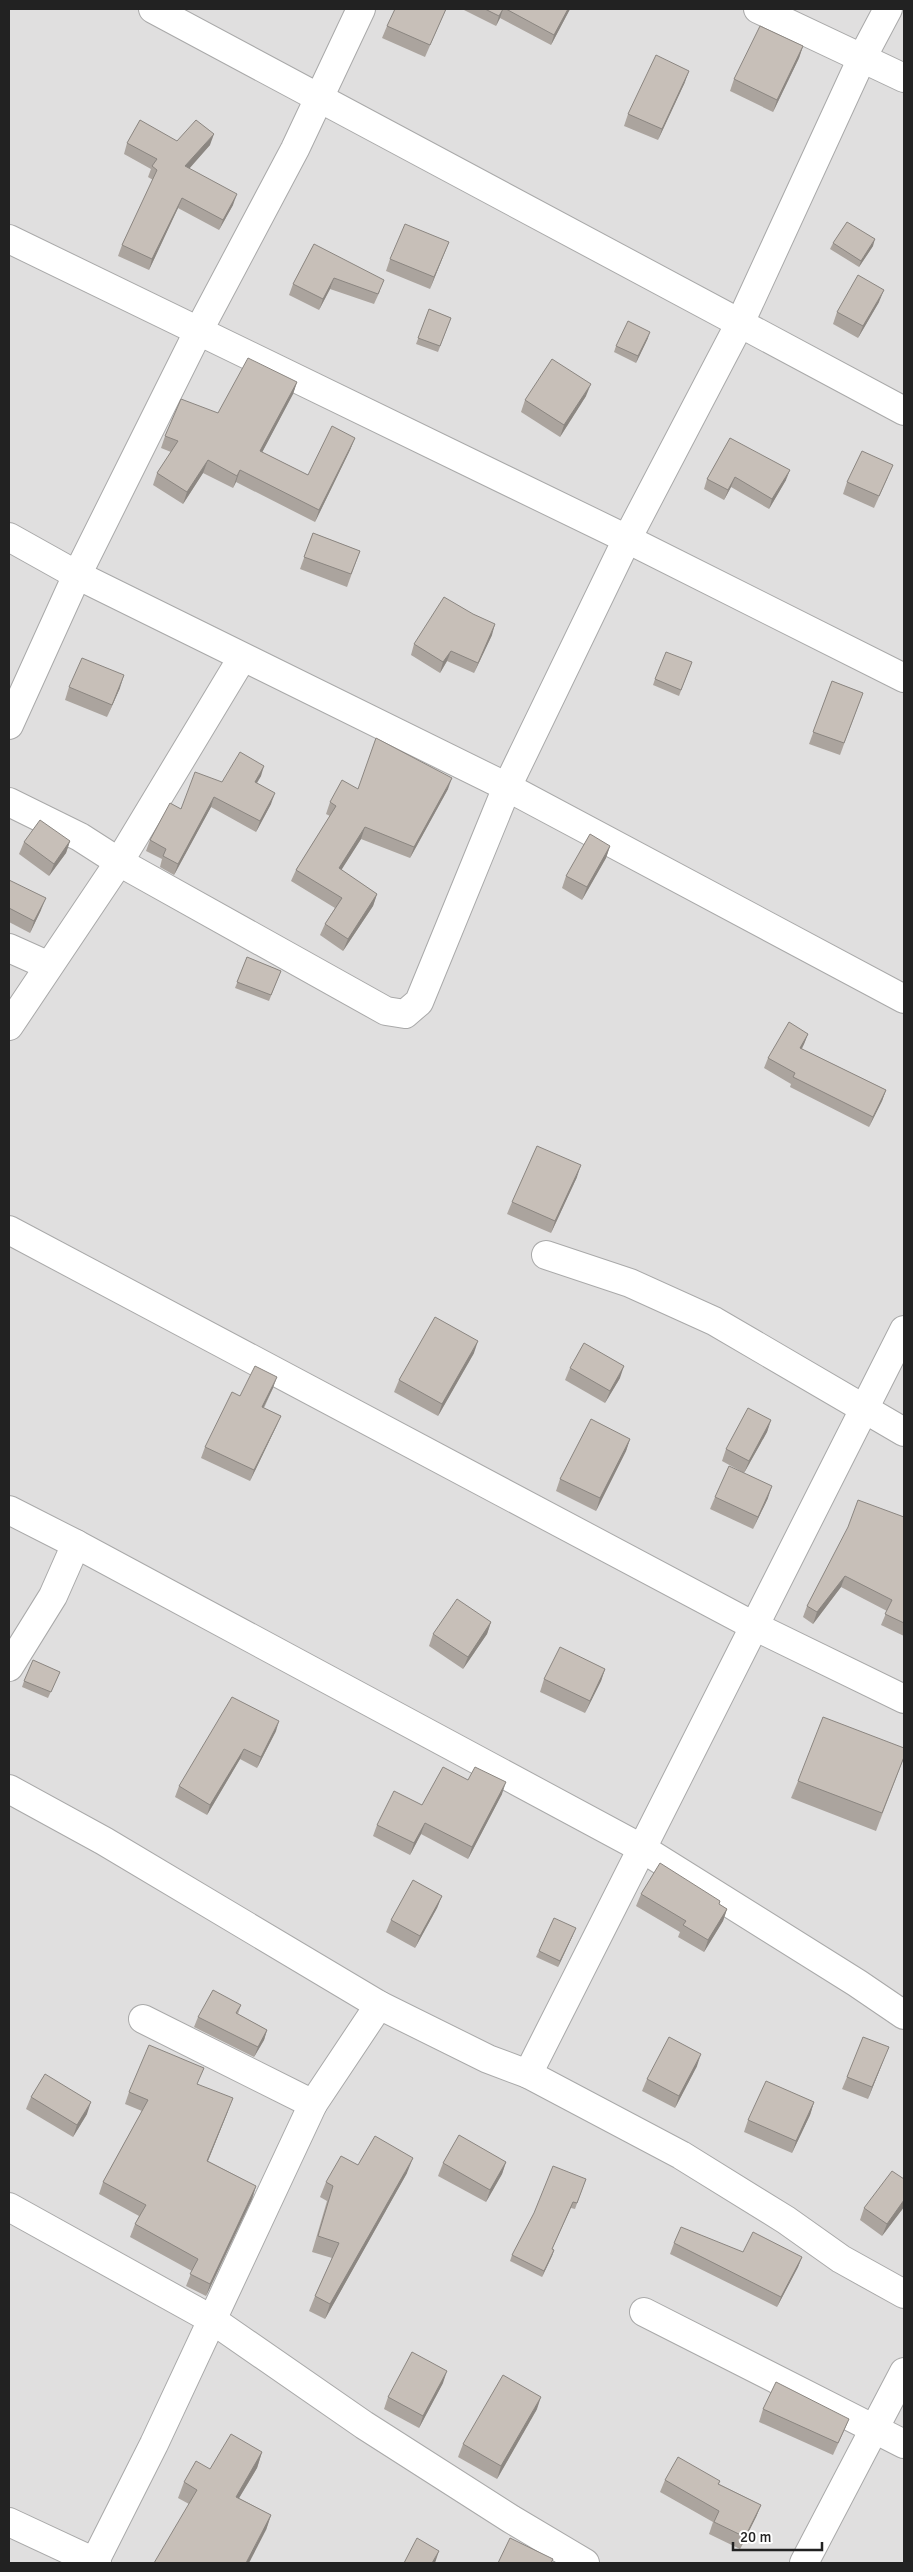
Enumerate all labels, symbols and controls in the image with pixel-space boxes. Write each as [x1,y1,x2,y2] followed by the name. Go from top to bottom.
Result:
[733,2520,822,2552] scale bar
[740,2528,771,2546] text: 20 m

